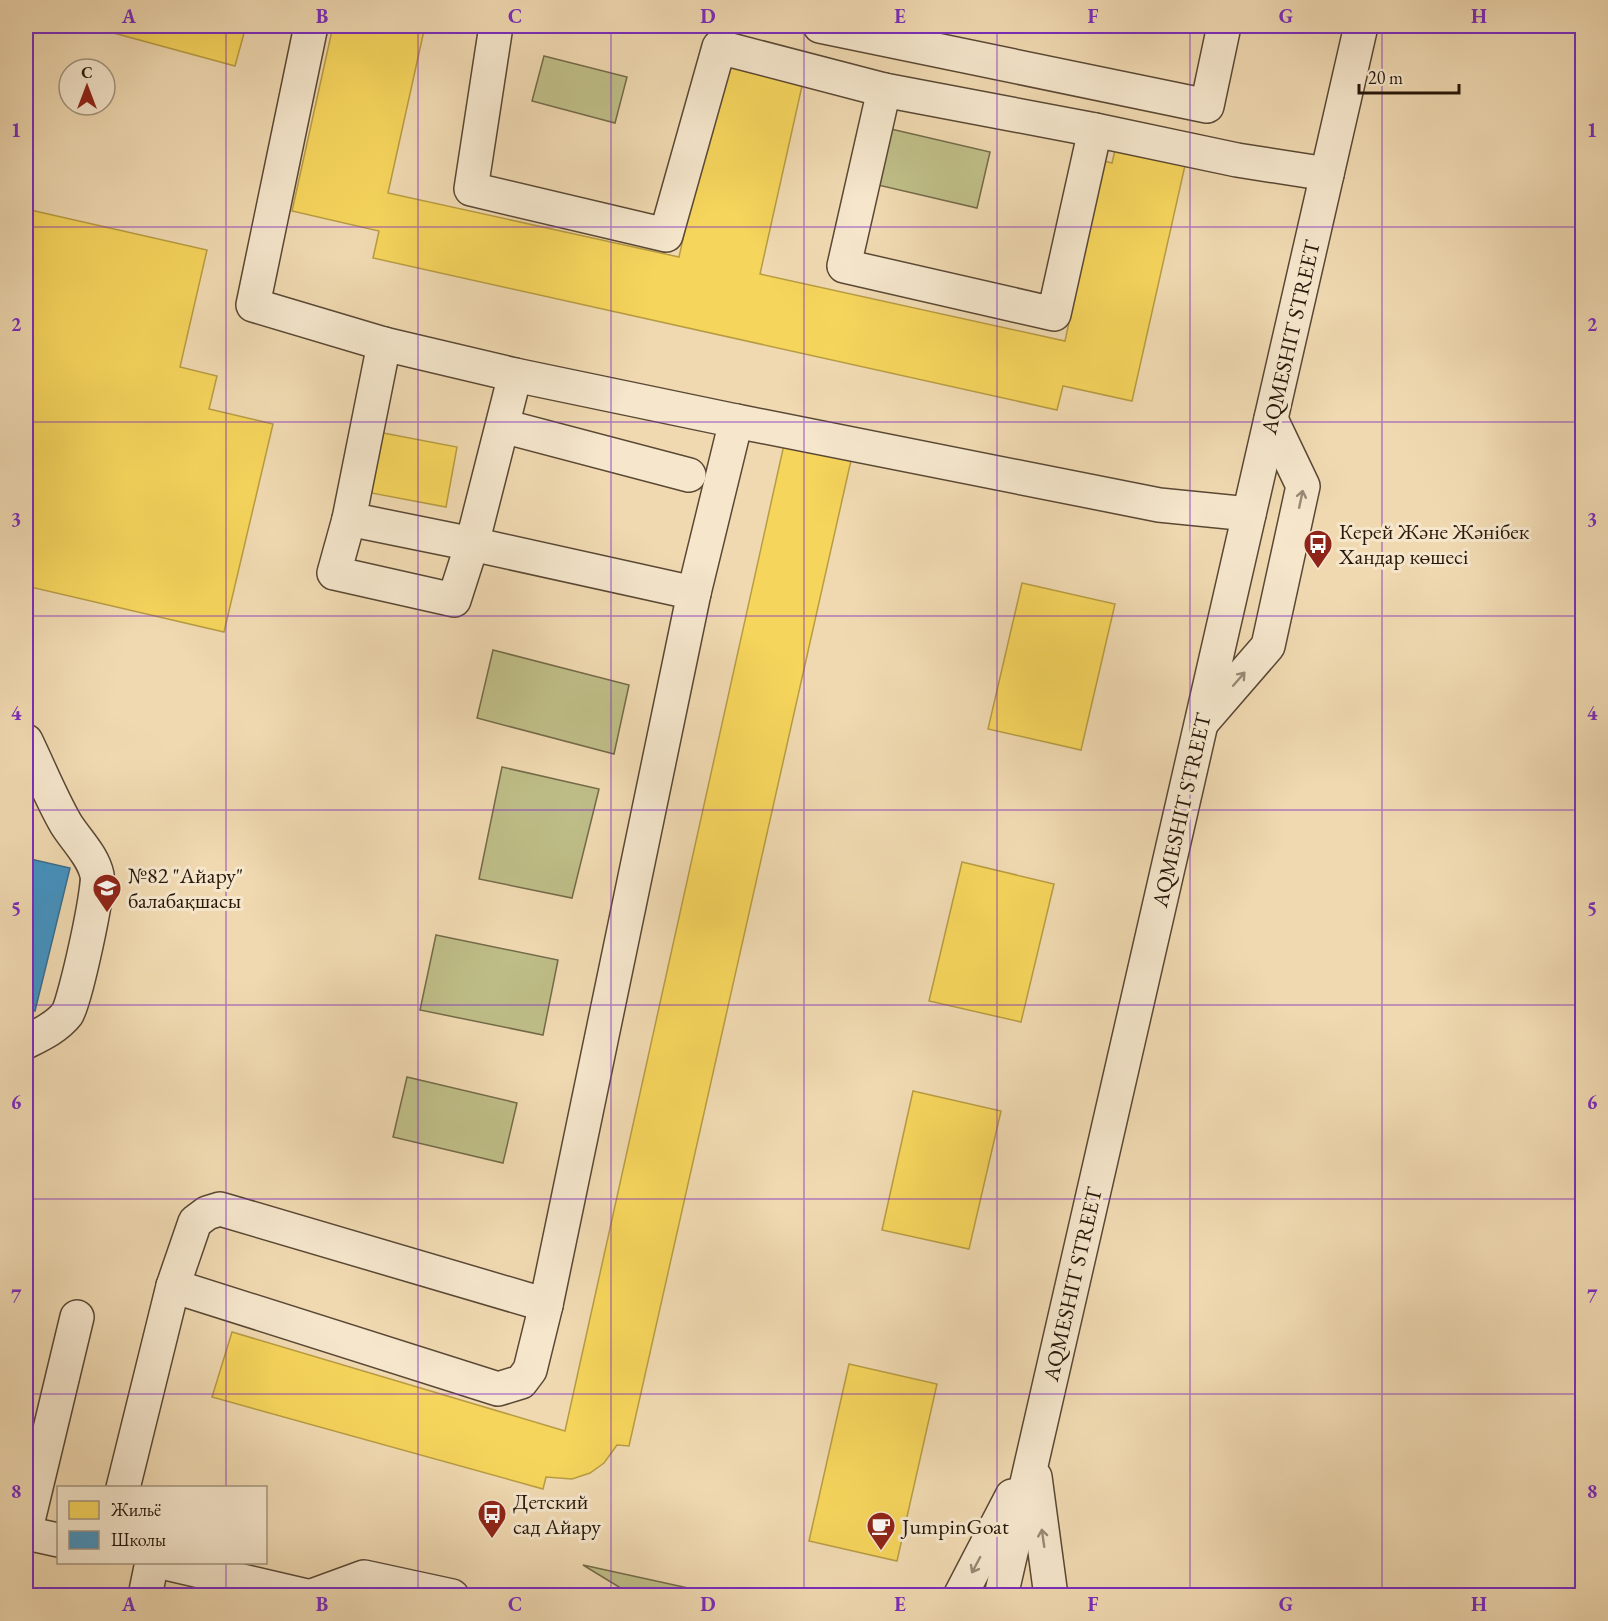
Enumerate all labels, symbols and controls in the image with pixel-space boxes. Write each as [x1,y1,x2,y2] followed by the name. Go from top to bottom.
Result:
[121,3,137,29] text: A
[316,3,328,29] text: B
[508,3,522,29] text: C
[700,3,716,29] text: D
[894,3,906,29] text: E
[1088,3,1099,29] text: F
[1279,3,1293,29] text: G
[1471,3,1487,29] text: H
[57,57,117,117] north arrow
[1359,57,1460,95] scale bar
[81,62,93,83] text: С
[1368,66,1403,89] text: 20 m
[11,117,21,143] text: 1
[1587,117,1597,143] text: 1
[1254,237,1327,438] street label: AQMESHIT STREET
[11,311,22,337] text: 2
[1587,311,1598,337] text: 2
[1295,489,1307,508] one-way arrow
[11,506,21,532] text: 3
[1587,506,1597,532] text: 3
[1338,517,1530,571] place label: Керей Және Жәнібек Хандар көшесі
[1302,528,1334,570] bus stop icon: Керей Және Жәнібек Хандар көшесі
[1232,672,1246,687] one-way arrow
[11,700,22,726] text: 4
[1587,700,1598,726] text: 4
[1145,710,1218,911] street label: AQMESHIT STREET
[128,861,243,915] place label: №82 "Айару" балабақшасы
[91,872,123,914] school or university icon: №82 "Айару" балабақшасы
[11,895,21,921] text: 5
[1587,895,1597,921] text: 5
[11,1089,22,1115] text: 6
[1587,1089,1598,1115] text: 6
[1036,1184,1109,1385] street label: AQMESHIT STREET
[11,1283,22,1309] text: 7
[1587,1283,1598,1309] text: 7
[11,1478,21,1504] text: 8
[1587,1478,1597,1504] text: 8
[57,1486,267,1564] legend
[513,1487,601,1541] place label: Детский сад Айару
[110,1498,161,1521] text: Жильё
[476,1498,508,1540] bus stop icon: Детский сад Айару
[865,1510,897,1552] cafe icon: JumpinGoat
[900,1512,1009,1541] place label: JumpinGoat
[111,1528,166,1551] text: Школы
[1038,1528,1049,1548] one-way arrow
[970,1556,982,1573] one-way arrow
[121,1591,137,1617] text: A
[316,1591,328,1617] text: B
[508,1591,522,1617] text: C
[700,1591,716,1617] text: D
[894,1591,906,1617] text: E
[1088,1591,1099,1617] text: F
[1279,1591,1293,1617] text: G
[1471,1591,1487,1617] text: H

